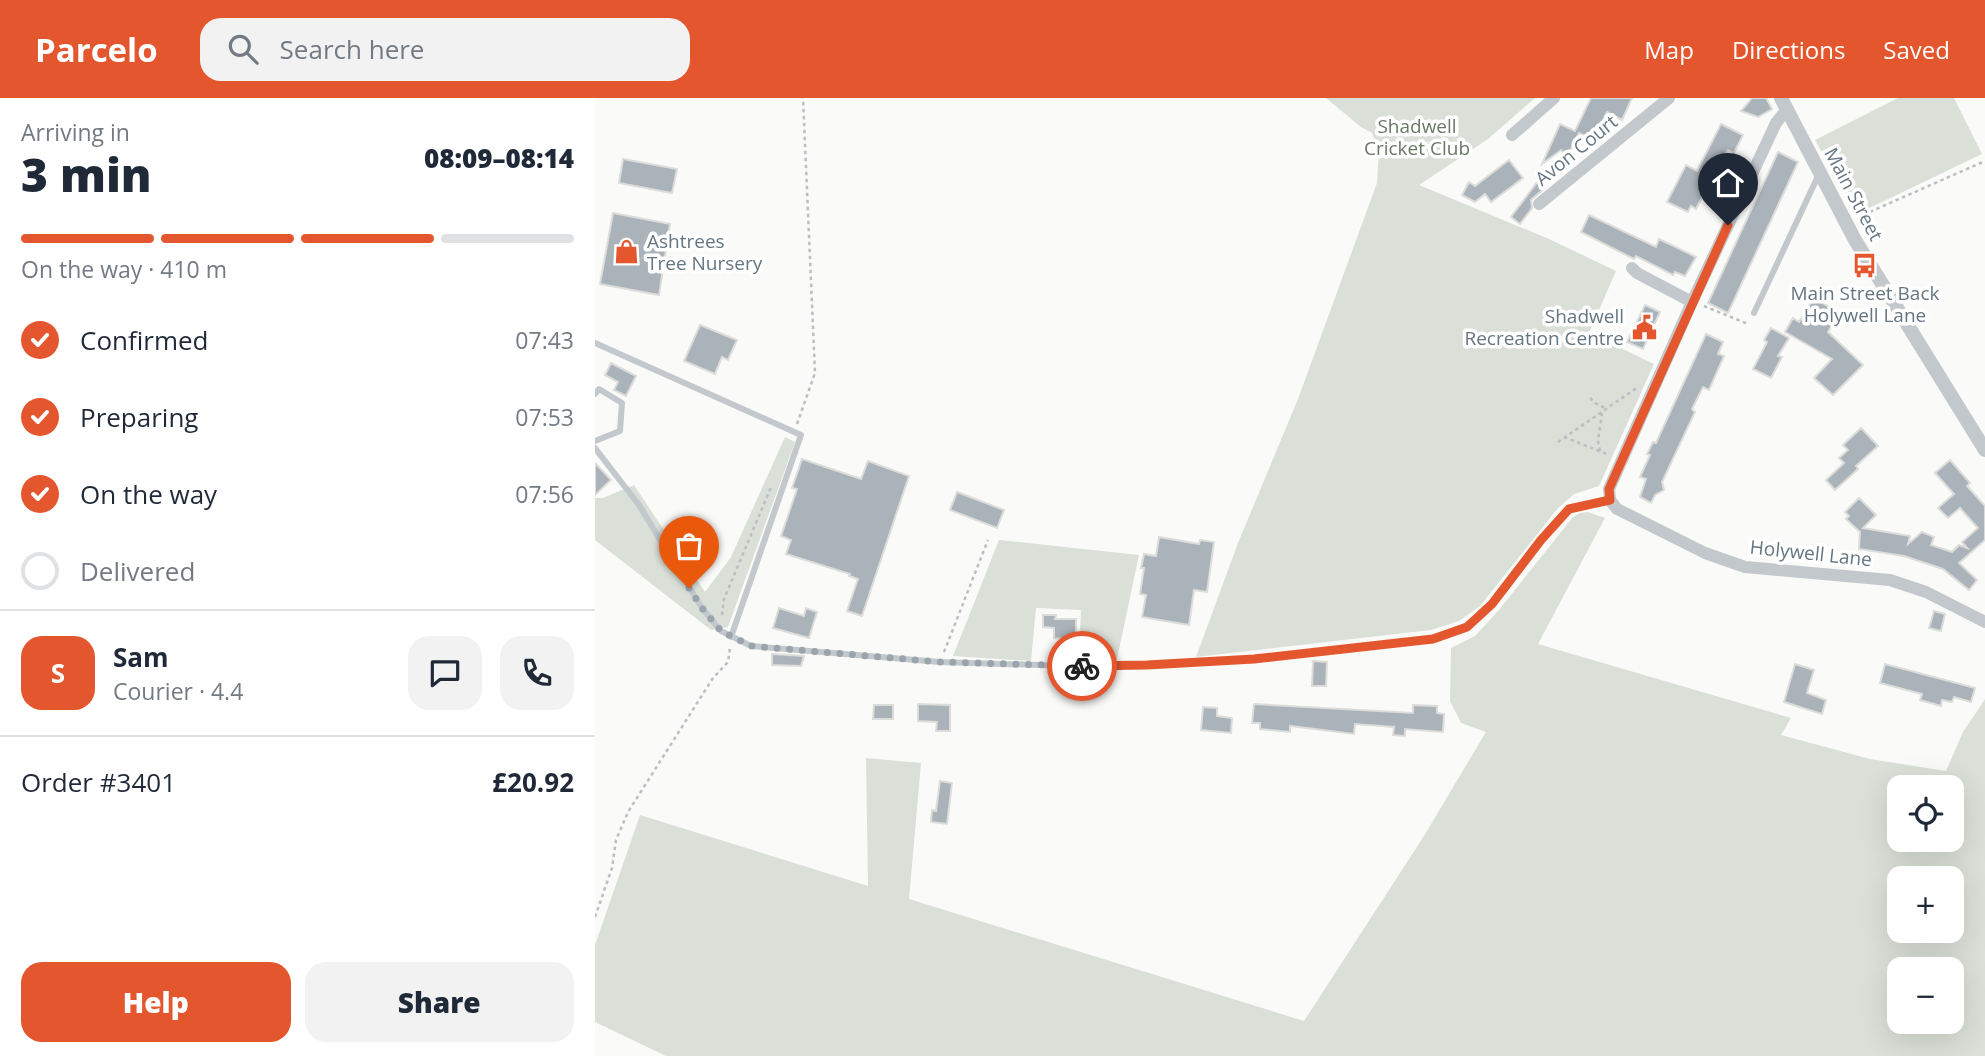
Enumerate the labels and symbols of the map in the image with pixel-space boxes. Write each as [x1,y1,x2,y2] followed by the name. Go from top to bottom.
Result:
[1529,109,1623,191] street label: Avon Court
[1364,113,1470,161] park label: Shadwell Cricket Club
[1819,143,1890,245] street label: Main Street
[1698,153,1758,225] pin
[647,228,763,276] place label: Ashtrees Tree Nursery
[613,238,641,266] shop icon: Ashtrees Tree Nursery
[1851,251,1879,279] bus stop icon: Main Street Back Holywell Lane
[1791,280,1939,328] place label: Main Street Back Holywell Lane
[1464,303,1624,351] place label: Shadwell Recreation Centre
[1630,313,1658,341] public building icon: Shadwell Recreation Centre
[659,516,719,588] pin
[1749,534,1873,572] street label: Holywell Lane
[1047,631,1117,701] courier

